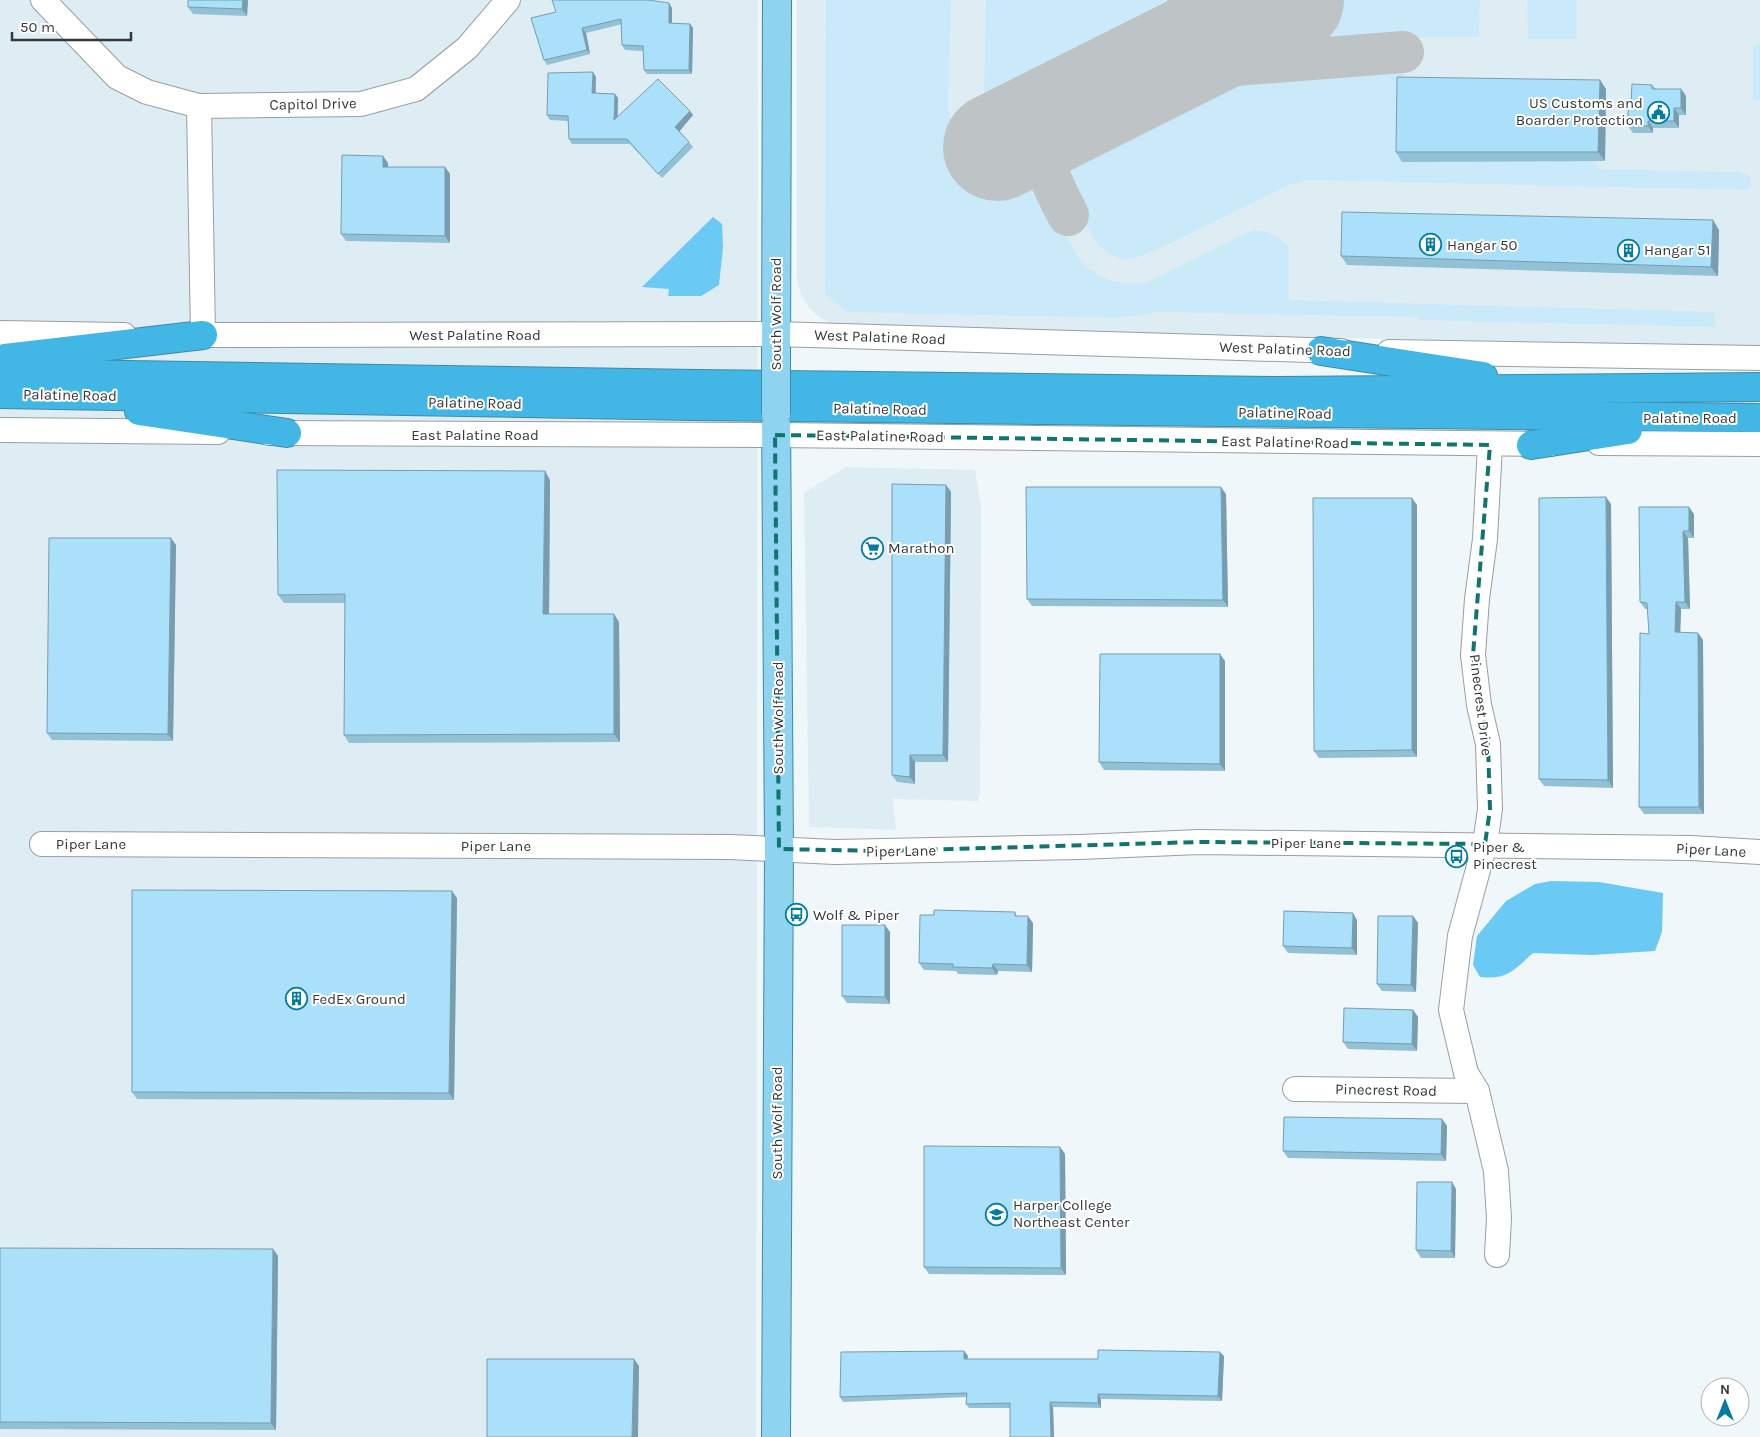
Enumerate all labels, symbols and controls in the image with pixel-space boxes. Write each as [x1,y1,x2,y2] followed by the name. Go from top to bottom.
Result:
[12,10,131,42] scale bar
[20,18,55,36] text: 50 m
[269,94,357,114] street label: Capitol Drive
[1516,94,1643,129] place label: US Customs and Boarder Protection
[1647,100,1671,124] public building icon: US Customs and Boarder Protection
[1419,233,1443,257] building icon: Hangar 50
[1447,236,1518,254] place label: Hangar 50
[1616,238,1640,262] building icon: Hangar 51
[1644,241,1710,259] place label: Hangar 51
[767,257,785,371] street label: South Wolf Road
[409,326,541,344] street label: West Palatine Road
[814,326,946,348] street label: West Palatine Road
[1219,338,1351,360] street label: West Palatine Road
[23,385,117,405] street label: Palatine Road
[428,393,522,413] street label: Palatine Road
[833,399,927,419] street label: Palatine Road
[1238,403,1332,423] street label: Palatine Road
[1643,409,1737,427] street label: Palatine Road
[411,426,539,444] street label: East Palatine Road
[816,426,944,446] street label: East Palatine Road
[1221,432,1349,452] street label: East Palatine Road
[860,536,884,560] supermarket icon: Marathon
[888,539,955,557] place label: Marathon
[1466,653,1496,757] street label: Pinecrest Drive
[769,661,787,775] street label: South Wolf Road
[1271,834,1341,852] street label: Piper Lane
[56,835,126,853] street label: Piper Lane
[461,837,531,855] street label: Piper Lane
[1473,838,1537,873] place label: Piper & Pinecrest
[1675,839,1747,861] street label: Piper Lane
[866,841,936,861] street label: Piper Lane
[1445,844,1469,868] bus stop icon: Piper & Pinecrest
[785,903,809,927] bus stop icon: Wolf & Piper
[813,906,900,924] place label: Wolf & Piper
[284,987,308,1011] building icon: FedEx Ground
[312,990,406,1008] place label: FedEx Ground
[768,1066,786,1180] street label: South Wolf Road
[1335,1080,1437,1100] street label: Pinecrest Road
[1013,1196,1130,1231] place label: Harper College Northeast Center
[985,1202,1009,1226] school or university icon: Harper College Northeast Center
[1700,1377,1750,1427] north arrow
[1720,1381,1730,1398] text: N

